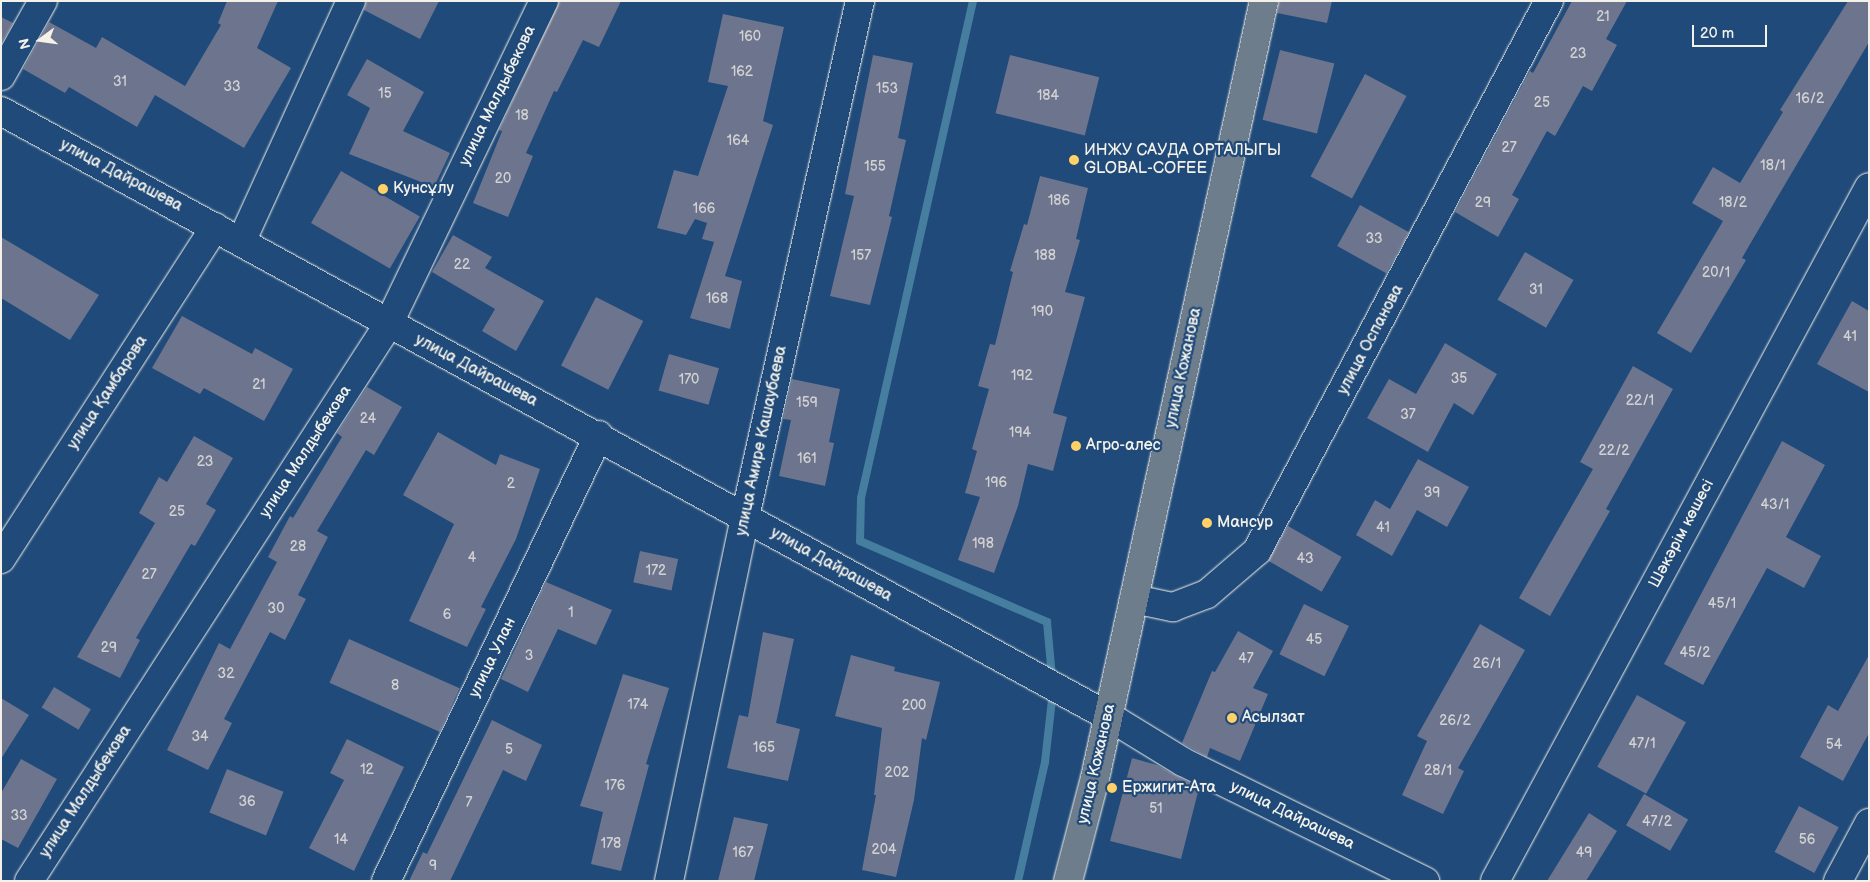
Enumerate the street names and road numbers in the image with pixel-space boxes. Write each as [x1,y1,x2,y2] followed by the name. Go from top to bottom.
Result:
[456,23,540,169] street label: улица Малдыбекова
[56,136,186,216] street label: улица Дайрашева
[1334,282,1408,398] street label: улица Оспанова
[1162,306,1206,430] street label: улица Кожанова
[411,331,541,411] street label: улица Дайрашева
[64,332,152,454] street label: улица Қамбарова
[732,344,792,538] street label: улица Амире Кашаубаева
[256,382,356,522] street label: улица Малдыбекова
[1645,477,1719,591] street label: Шәкәрім көшесі
[767,524,895,606] street label: улица Дайрашева
[465,615,521,701] street label: улица Улан
[1074,702,1120,826] street label: улица Кожанова
[36,722,136,862] street label: улица Малдыбекова
[1227,778,1357,854] street label: улица Дайрашева

